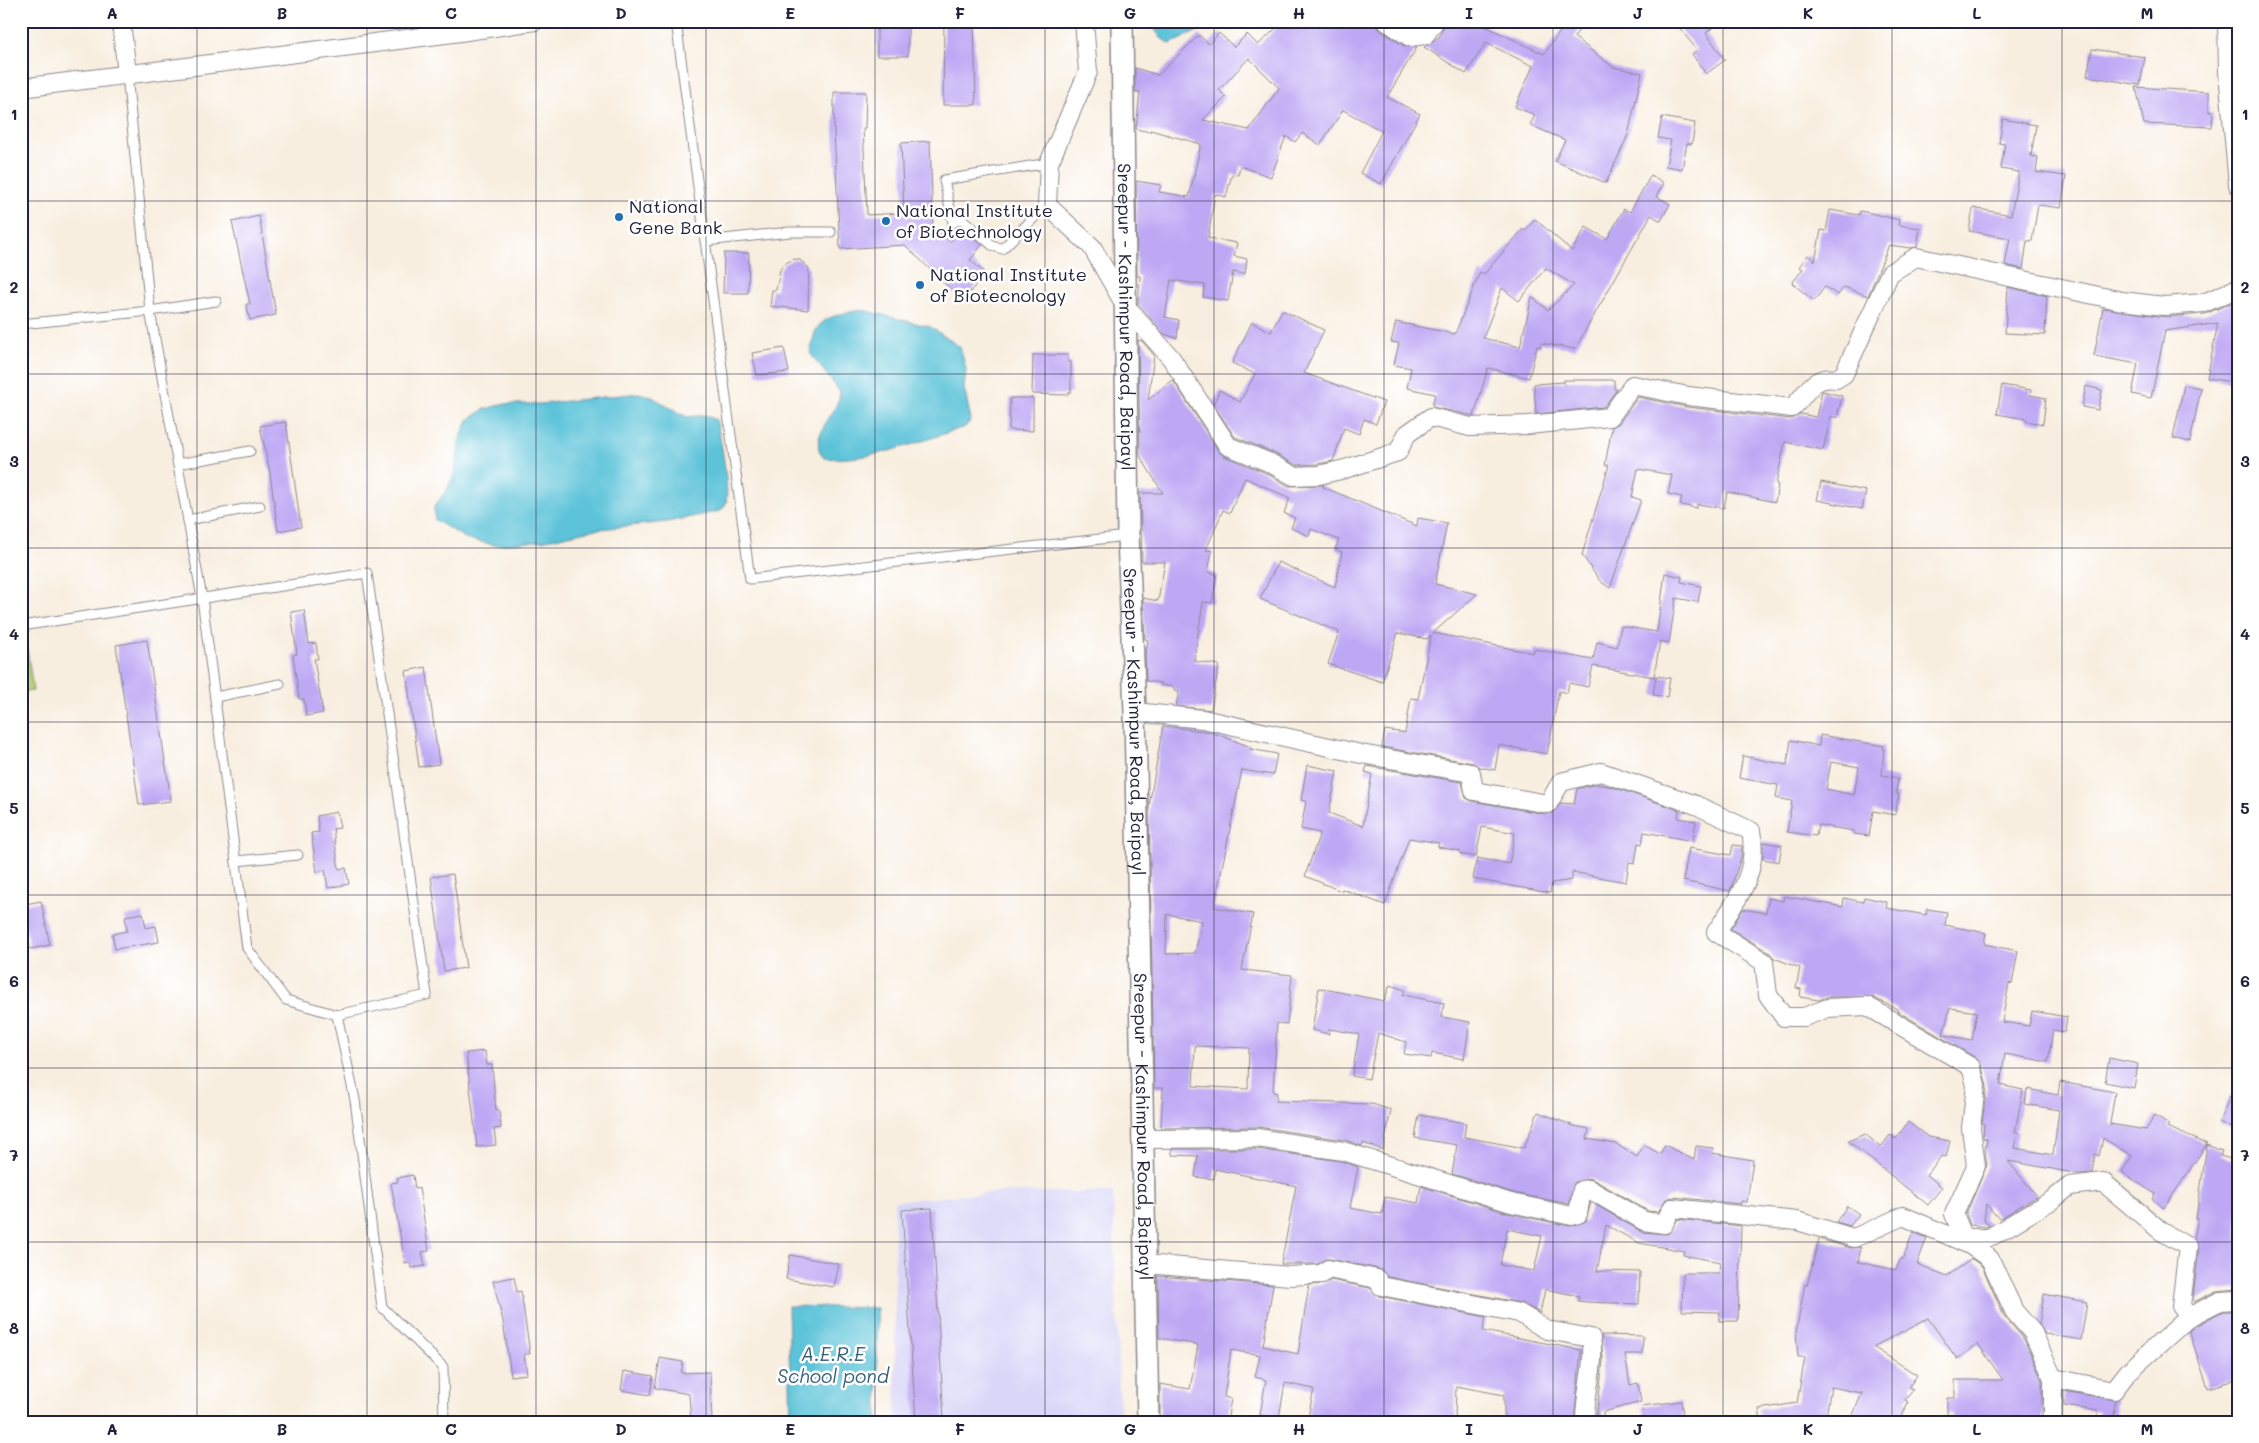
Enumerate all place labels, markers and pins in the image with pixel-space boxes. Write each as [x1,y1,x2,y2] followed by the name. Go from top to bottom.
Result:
[629,194,722,239] place label: National Gene Bank
[896,198,1053,243] place label: National Institute of Biotechnology
[613,211,625,223] marker: National Gene Bank
[880,215,892,227] marker: National Institute of Biotechnology
[930,262,1087,307] place label: National Institute of Biotecnology
[914,279,926,291] marker: National Institute of Biotecnology

